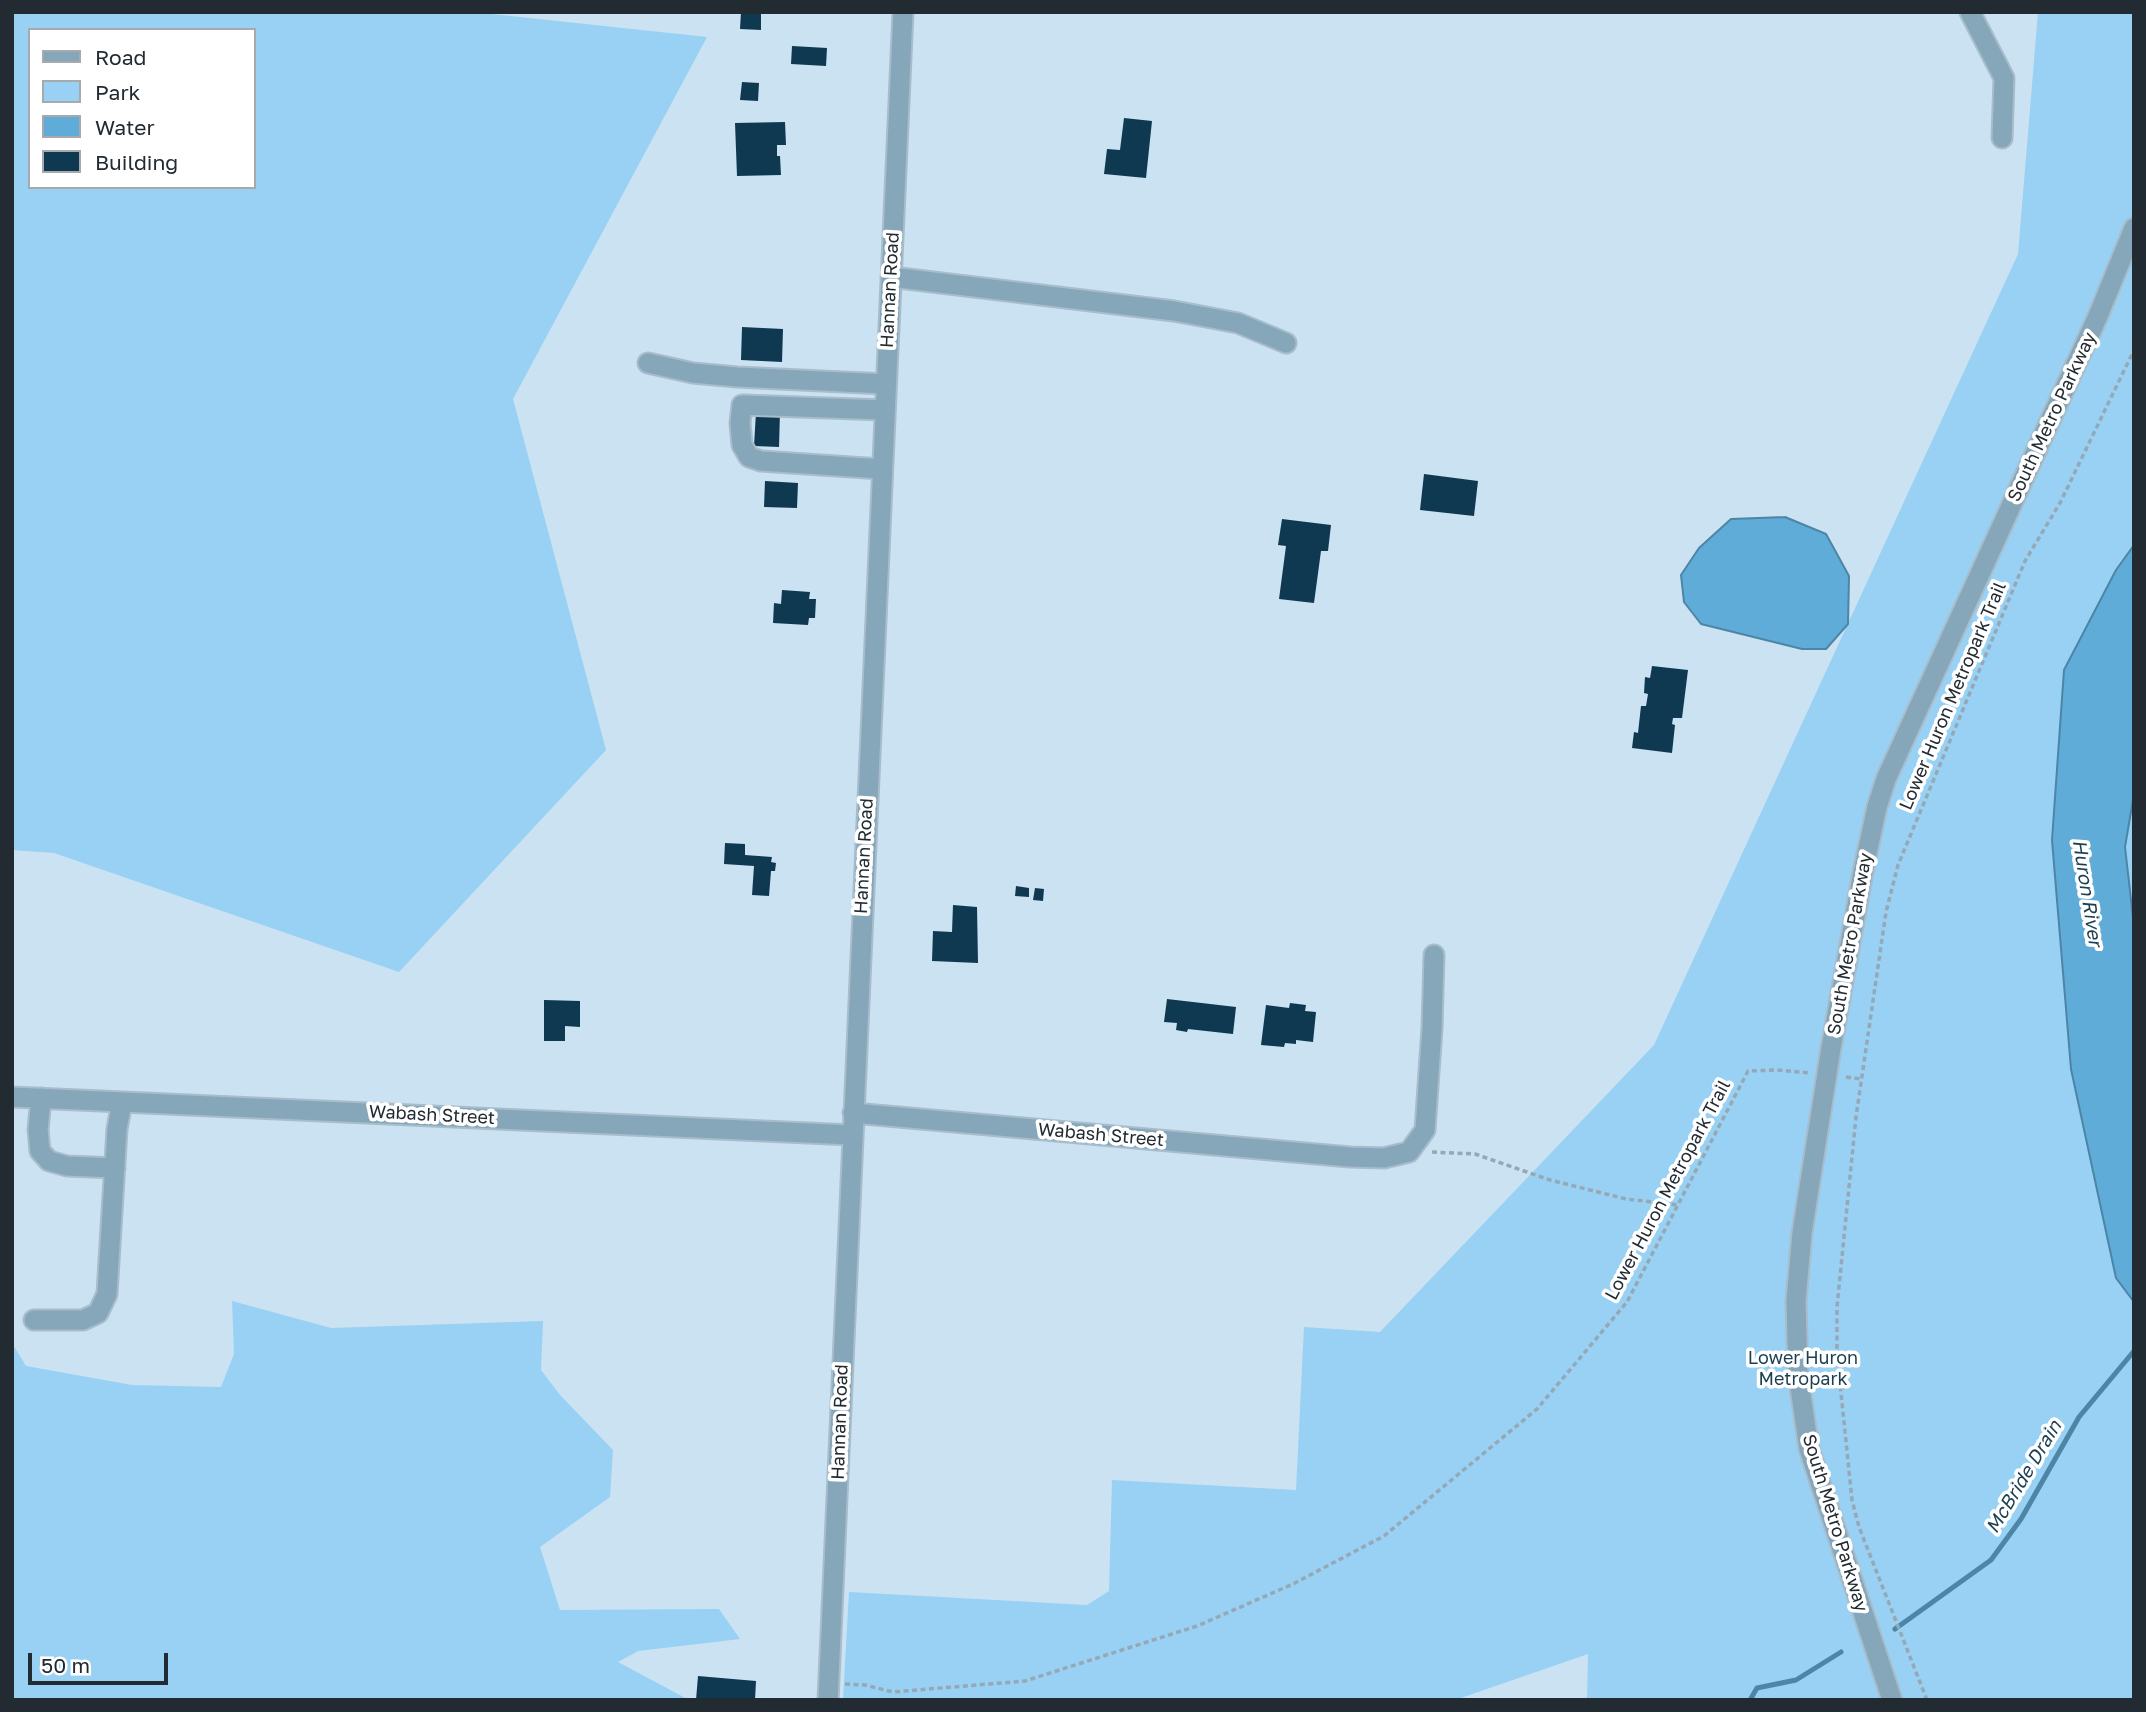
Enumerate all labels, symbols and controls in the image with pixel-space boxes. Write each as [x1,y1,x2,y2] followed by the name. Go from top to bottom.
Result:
[28,28,256,189] legend
[95,44,146,70] text: Road
[95,79,140,105] text: Park
[95,114,155,140] text: Water
[95,149,178,175] text: Building
[876,232,904,348] street label: Hannan Road
[2003,329,2101,505] street label: South Metro Parkway
[1895,579,2011,813] street label: Lower Huron Metropark Trail
[850,798,878,914] street label: Hannan Road
[2067,838,2107,948] water label: Huron River
[1823,851,1877,1037] street label: South Metro Parkway
[1601,1076,1735,1304] street label: Lower Huron Metropark Trail
[368,1101,496,1129] street label: Wabash Street
[1037,1119,1165,1151] street label: Wabash Street
[1748,1347,1858,1390] park label: Lower Huron Metropark
[827,1364,853,1480] street label: Hannan Road
[1981,1417,2067,1537] water label: McBride Drain
[1798,1432,1872,1614] street label: South Metro Parkway
[32,1638,172,1682] scale bar
[41,1652,90,1678] text: 50 m

